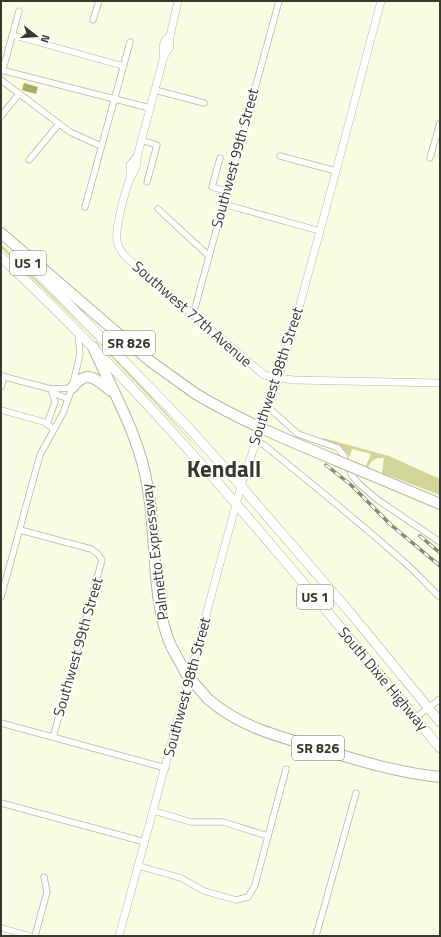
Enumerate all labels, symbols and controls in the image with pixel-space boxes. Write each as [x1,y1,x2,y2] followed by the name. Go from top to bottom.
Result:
[16,16,56,56] north arrow
[37,33,54,45] text: N
[205,85,264,230] street label: Southwest 99th Street
[10,251,46,275] road number: US 1
[127,255,257,372] street label: Southwest 77th Avenue
[242,303,309,448] street label: Southwest 98th Street
[103,331,155,355] road number: SR 826
[187,451,261,486] district label: Kendall
[135,483,174,622] street label: Palmetto Expressway
[47,574,109,719] street label: Southwest 99th Street
[297,585,333,609] road number: US 1
[157,614,216,759] street label: Southwest 98th Street
[333,622,434,736] street label: South Dixie Highway
[292,736,344,760] road number: SR 826

